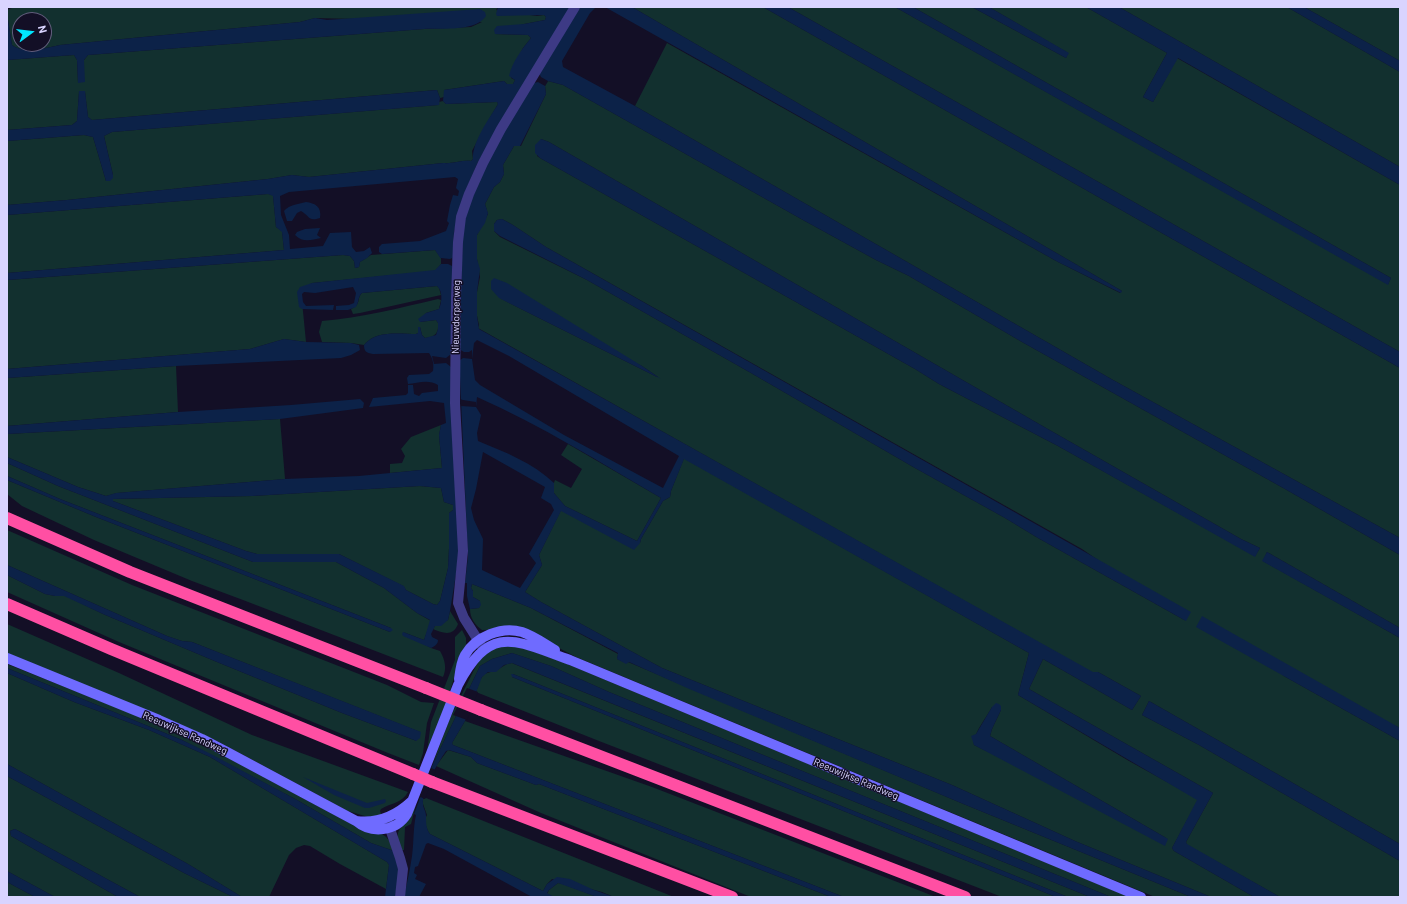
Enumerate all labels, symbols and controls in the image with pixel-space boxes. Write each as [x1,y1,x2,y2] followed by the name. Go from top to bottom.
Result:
[12,12,52,52] north arrow
[36,24,50,34] text: N
[449,280,463,354] street label: Nieuwdorperweg
[141,709,229,757] street label: Reeuwijkse Randweg
[812,756,900,802] street label: Reeuwijkse Randweg

